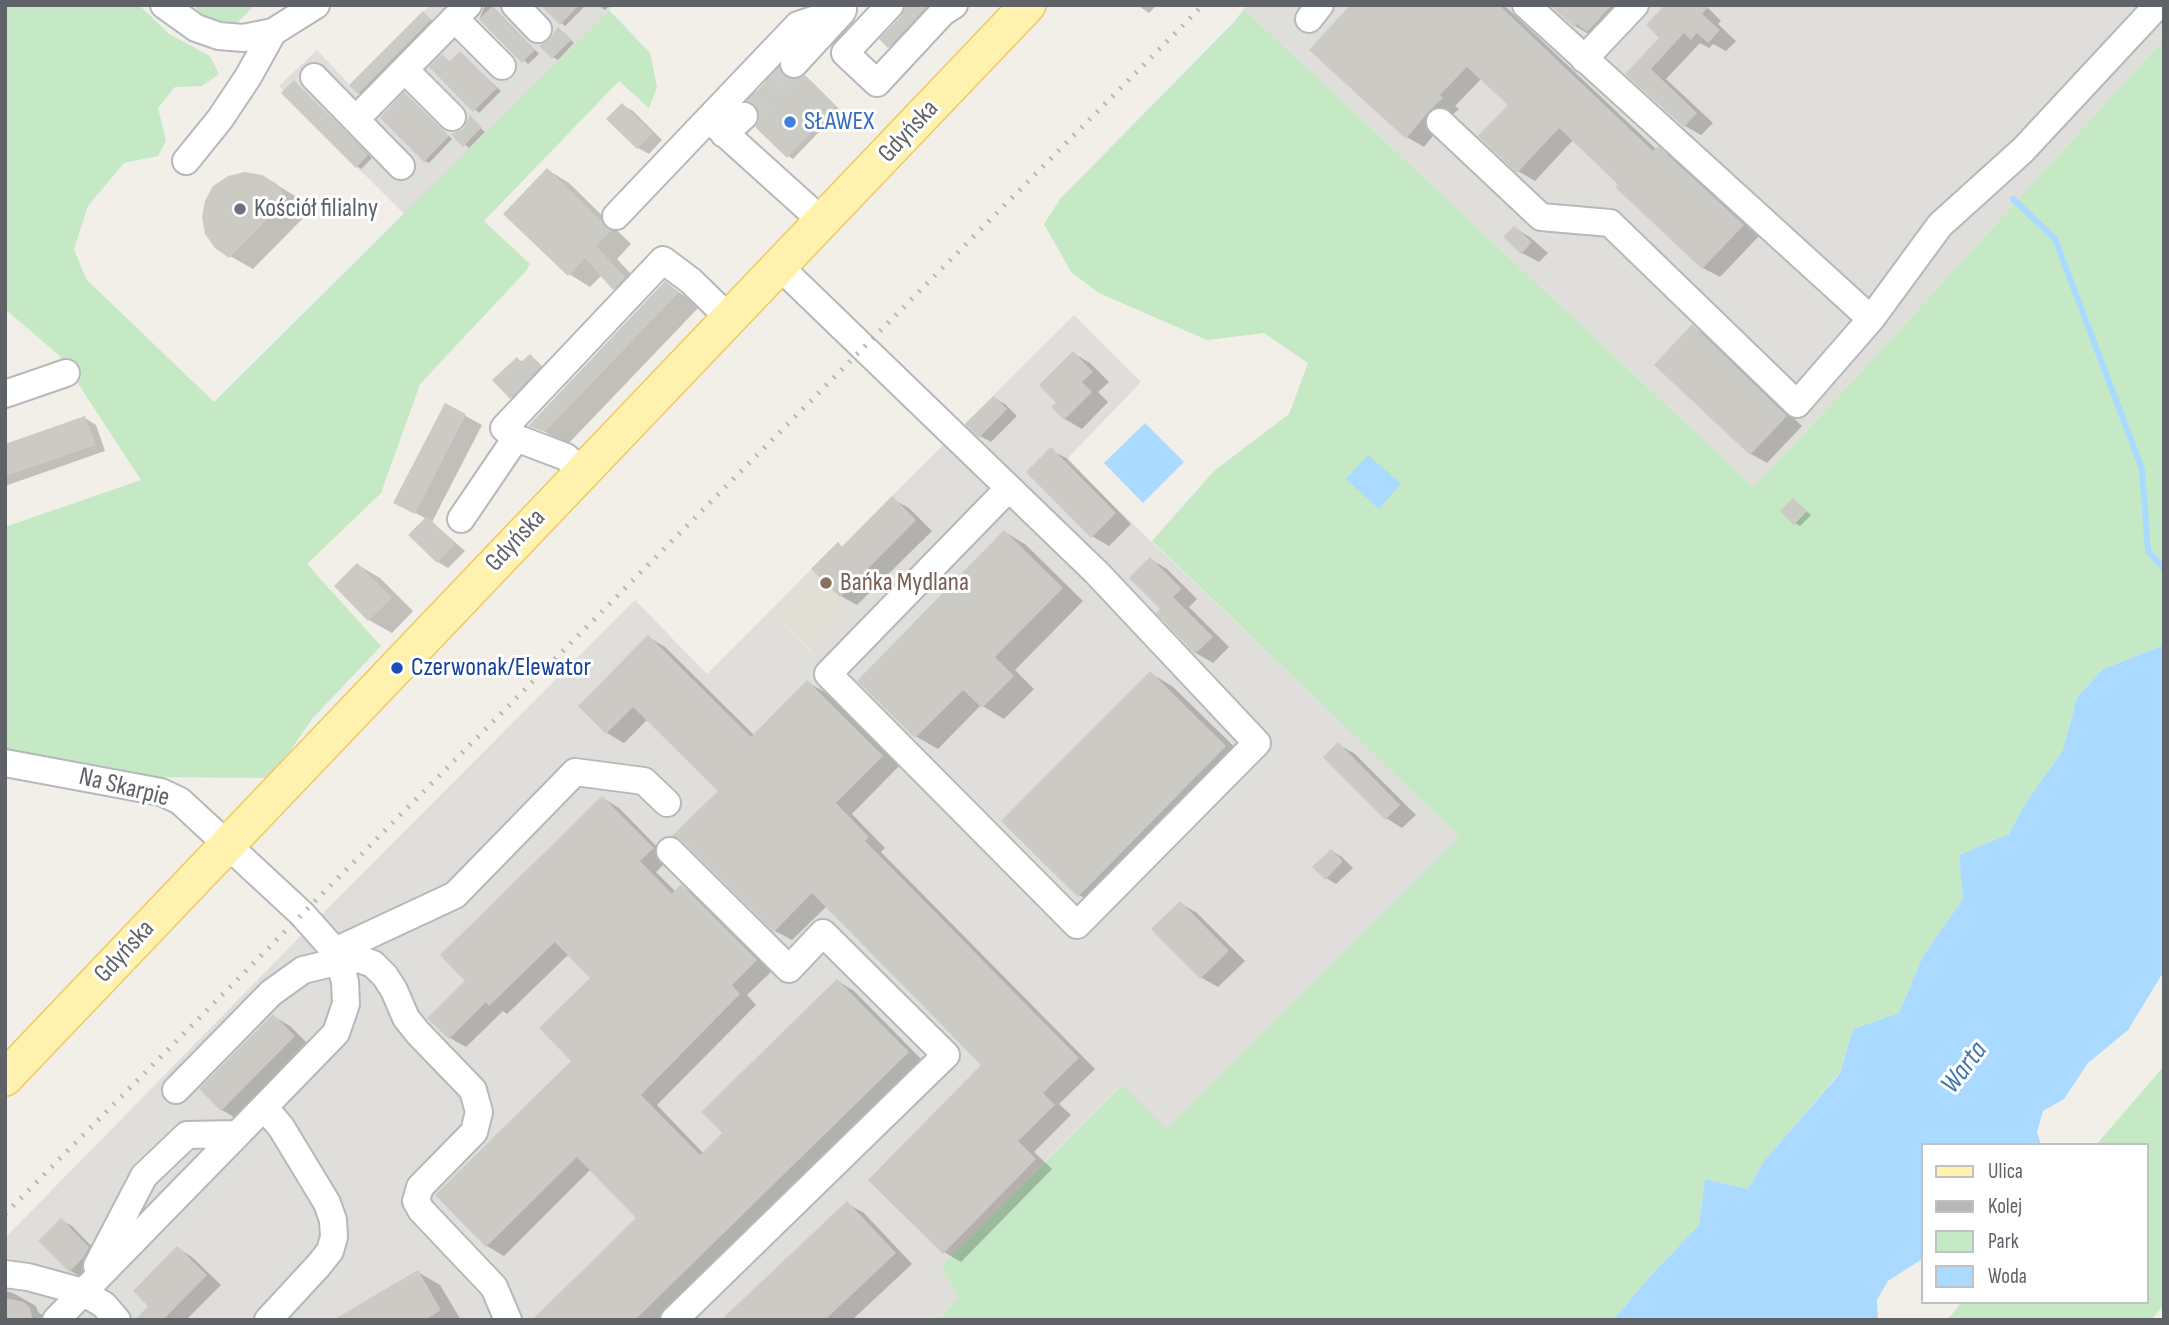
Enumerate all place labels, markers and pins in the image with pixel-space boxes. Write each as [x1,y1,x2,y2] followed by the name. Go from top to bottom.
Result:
[804,106,874,138] place label: SŁAWEX
[782,114,798,130] marker: SŁAWEX
[254,193,378,225] place label: Kościół filialny
[232,201,248,217] marker: Kościół filialny
[840,567,969,599] place label: Bańka Mydlana
[818,575,834,591] marker: Bańka Mydlana
[411,652,591,684] place label: Czerwonak/Elewator
[389,660,405,676] marker: Czerwonak/Elewator

